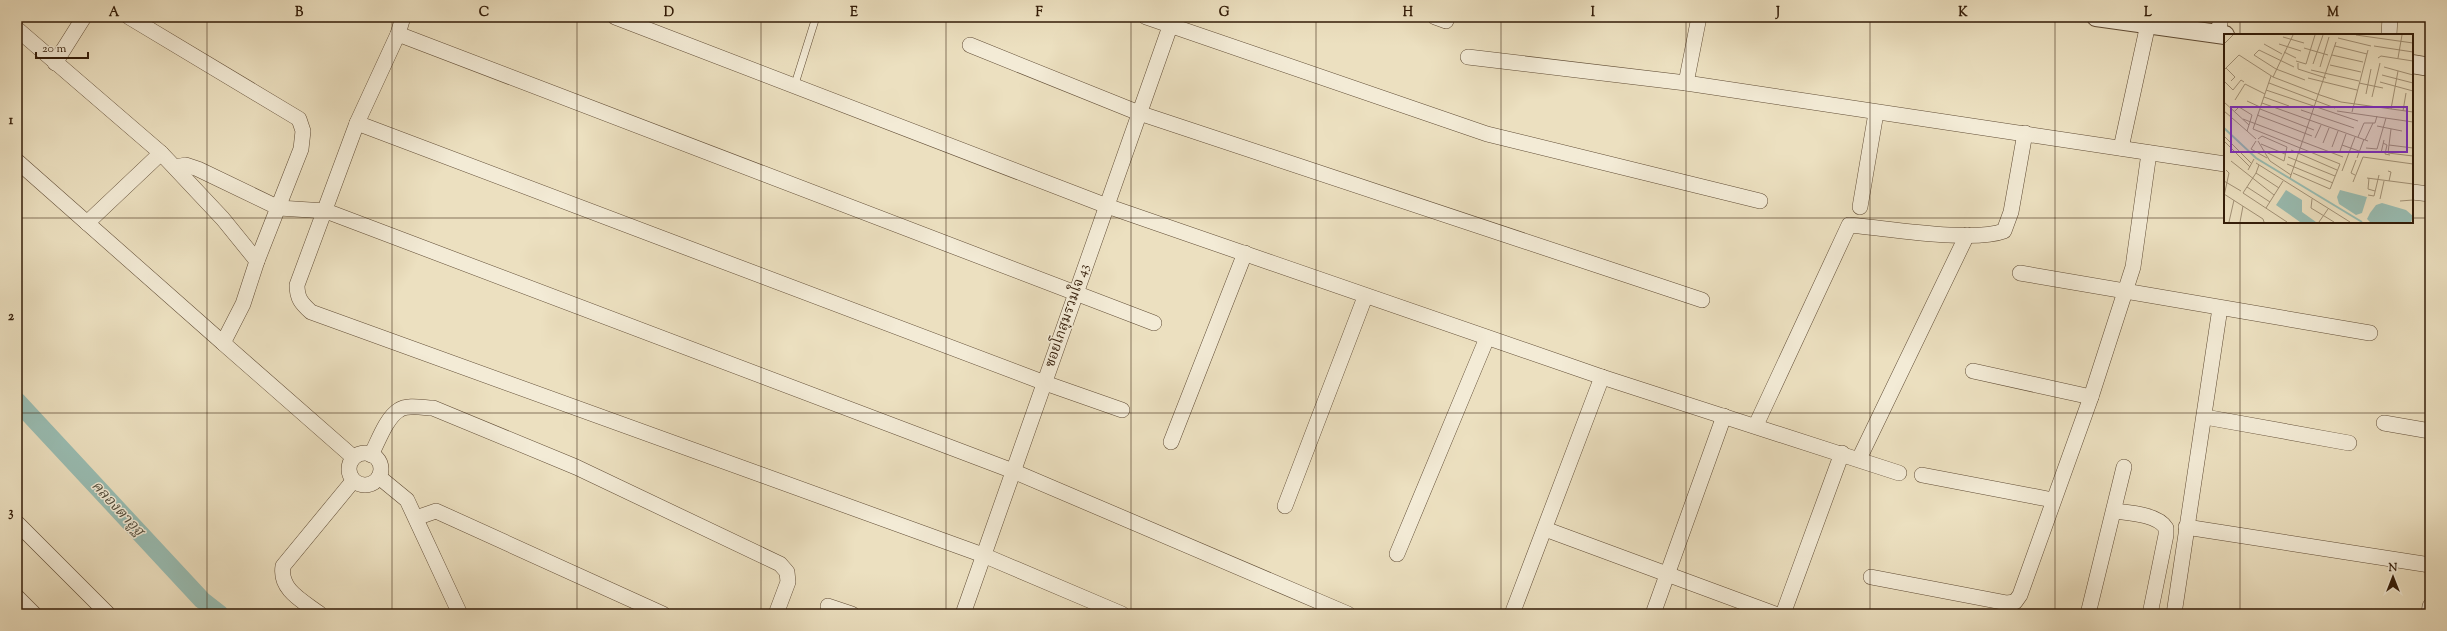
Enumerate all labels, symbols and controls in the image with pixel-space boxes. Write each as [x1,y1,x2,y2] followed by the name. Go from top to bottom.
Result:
[109,4,120,22] text: A
[295,4,304,22] text: B
[479,4,489,22] text: C
[664,4,674,22] text: D
[850,4,858,22] text: E
[1035,4,1043,22] text: F
[1219,4,1230,22] text: G
[1403,4,1414,22] text: H
[1591,4,1596,22] text: I
[1775,4,1780,22] text: J
[1958,4,1968,22] text: K
[2144,4,2152,22] text: L
[2327,4,2339,22] text: M
[36,34,88,60] scale bar
[2224,34,2413,223] inset map
[42,40,67,58] text: 20 m
[9,112,14,130] text: 1
[1039,260,1095,371] street label: ซอยโกสุมรวมใจ 43
[8,308,15,326] text: 2
[86,477,150,543] water label: คลองตาอูฐ
[8,504,14,522] text: 3
[2373,557,2413,597] north arrow
[2388,560,2398,576] text: N

